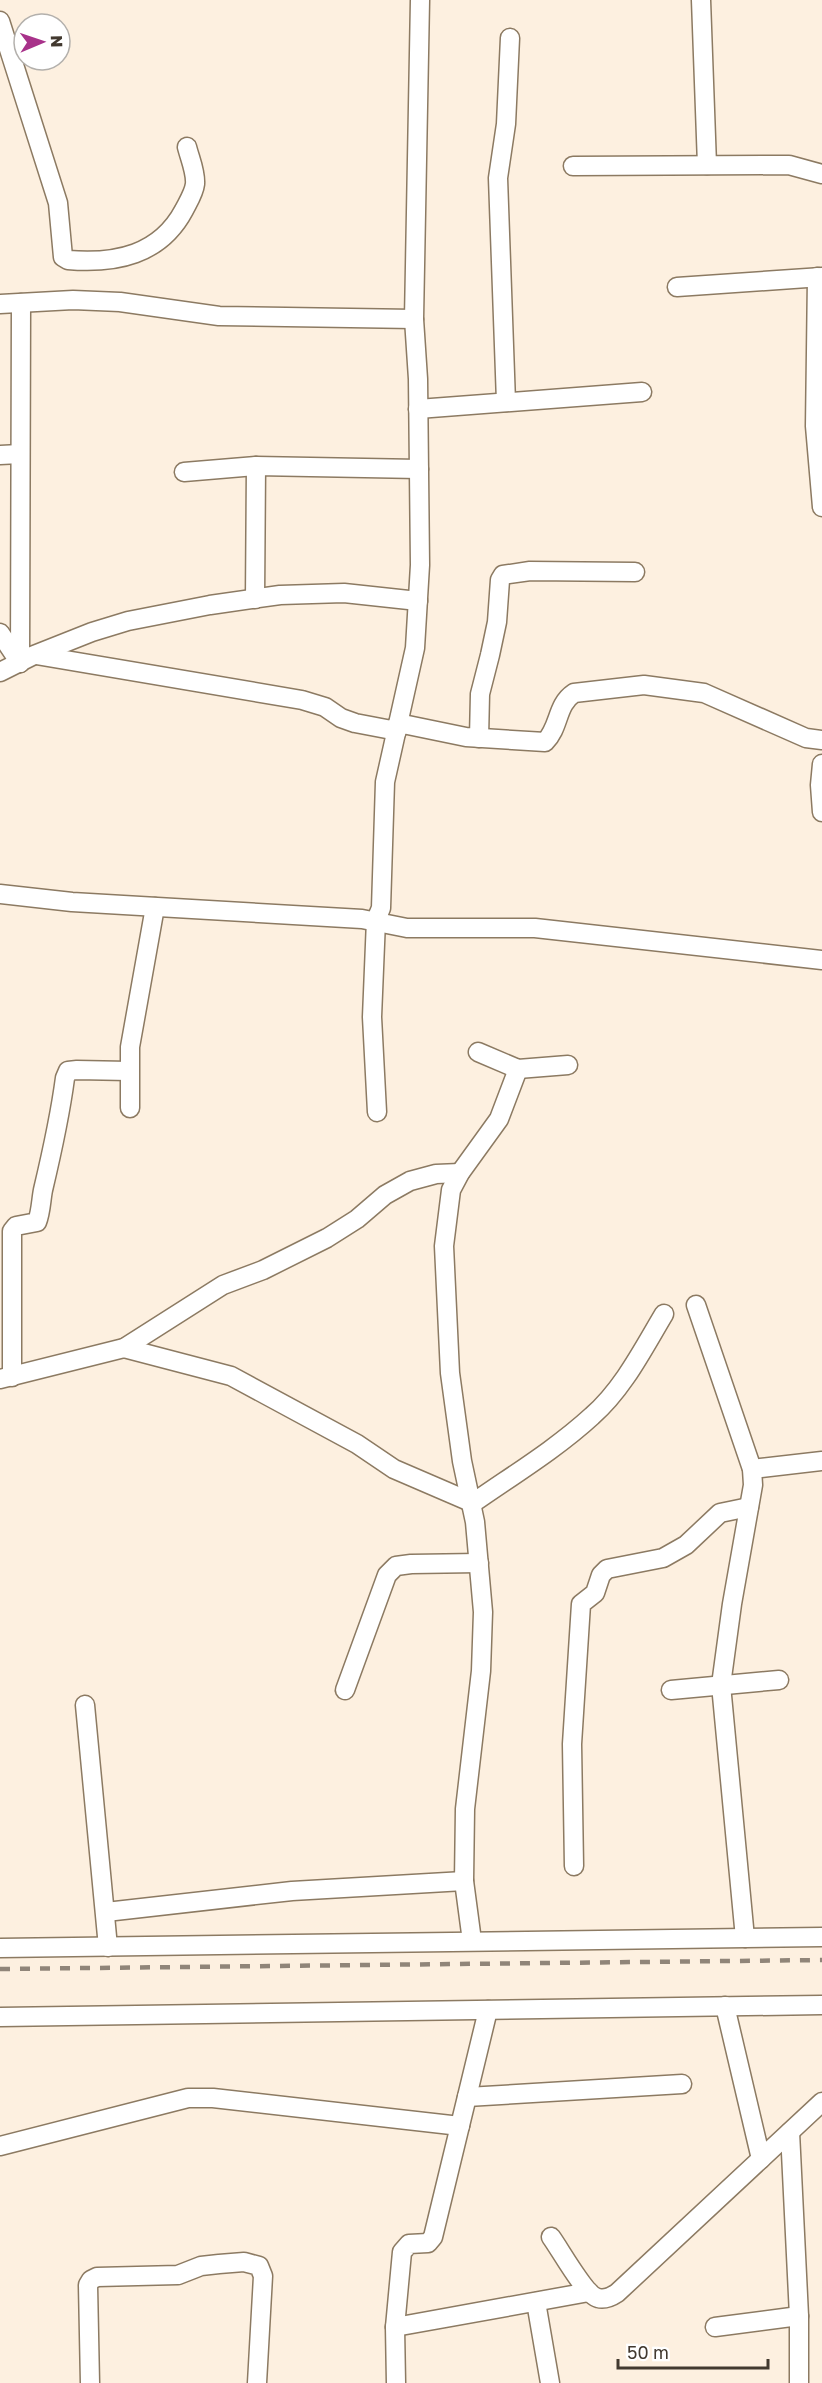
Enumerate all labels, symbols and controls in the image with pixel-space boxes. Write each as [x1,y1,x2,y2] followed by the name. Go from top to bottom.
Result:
[12,12,72,72] north arrow
[47,35,67,48] text: N
[618,2332,768,2370] scale bar
[627,2341,669,2363] text: 50 m

